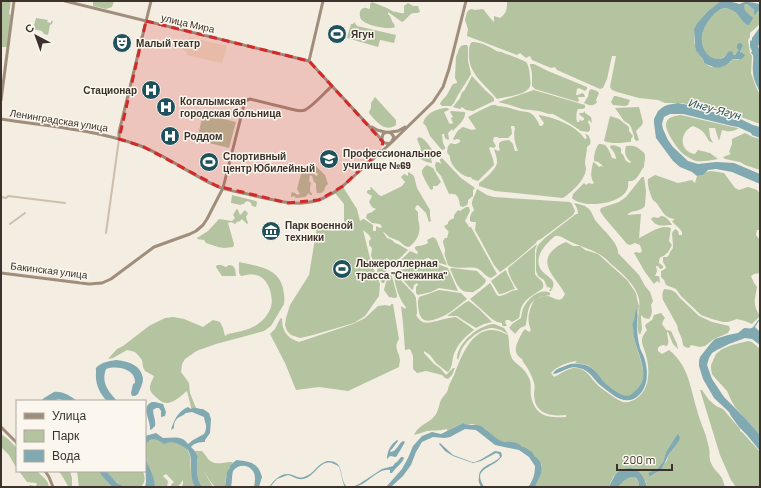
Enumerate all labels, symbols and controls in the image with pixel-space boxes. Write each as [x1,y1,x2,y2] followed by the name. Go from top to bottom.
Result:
[160,11,216,35] street label: улица Мира
[16,16,56,56] north arrow
[22,21,36,36] text: С
[326,23,348,45] sports icon: Ягун
[351,28,374,40] place label: Ягун
[111,32,133,54] theatre icon: Малый театр
[136,37,200,49] place label: Малый театр
[140,79,162,101] hospital icon: Стационар
[83,84,137,96] place label: Стационар
[180,95,281,119] place label: Когалымская городская больница
[688,95,743,122] water label: Ингу-Ягун
[155,96,177,118] hospital icon: Когалымская городская больница
[9,106,109,134] street label: Ленинградская улица
[159,125,181,147] hospital icon: Роддом
[184,130,222,142] place label: Роддом
[343,147,442,171] place label: Профессиональное училище №69
[318,148,340,170] school or university icon: Профессиональное училище №69
[223,150,315,174] place label: Спортивный центр Юбилейный
[198,151,220,173] sports icon: Спортивный центр Юбилейный
[285,219,353,243] place label: Парк военной техники
[260,220,282,242] museum icon: Парк военной техники
[356,257,447,281] place label: Лыжероллерная трасса "Снежинка"
[331,258,353,280] sports icon: Лыжероллерная трасса "Снежинка"
[10,259,89,281] street label: Бакинская улица
[16,400,146,472] legend
[52,408,86,423] text: Улица
[52,428,80,443] text: Парк
[617,446,672,472] scale bar
[52,448,80,463] text: Вода
[623,452,655,466] text: 200 m

